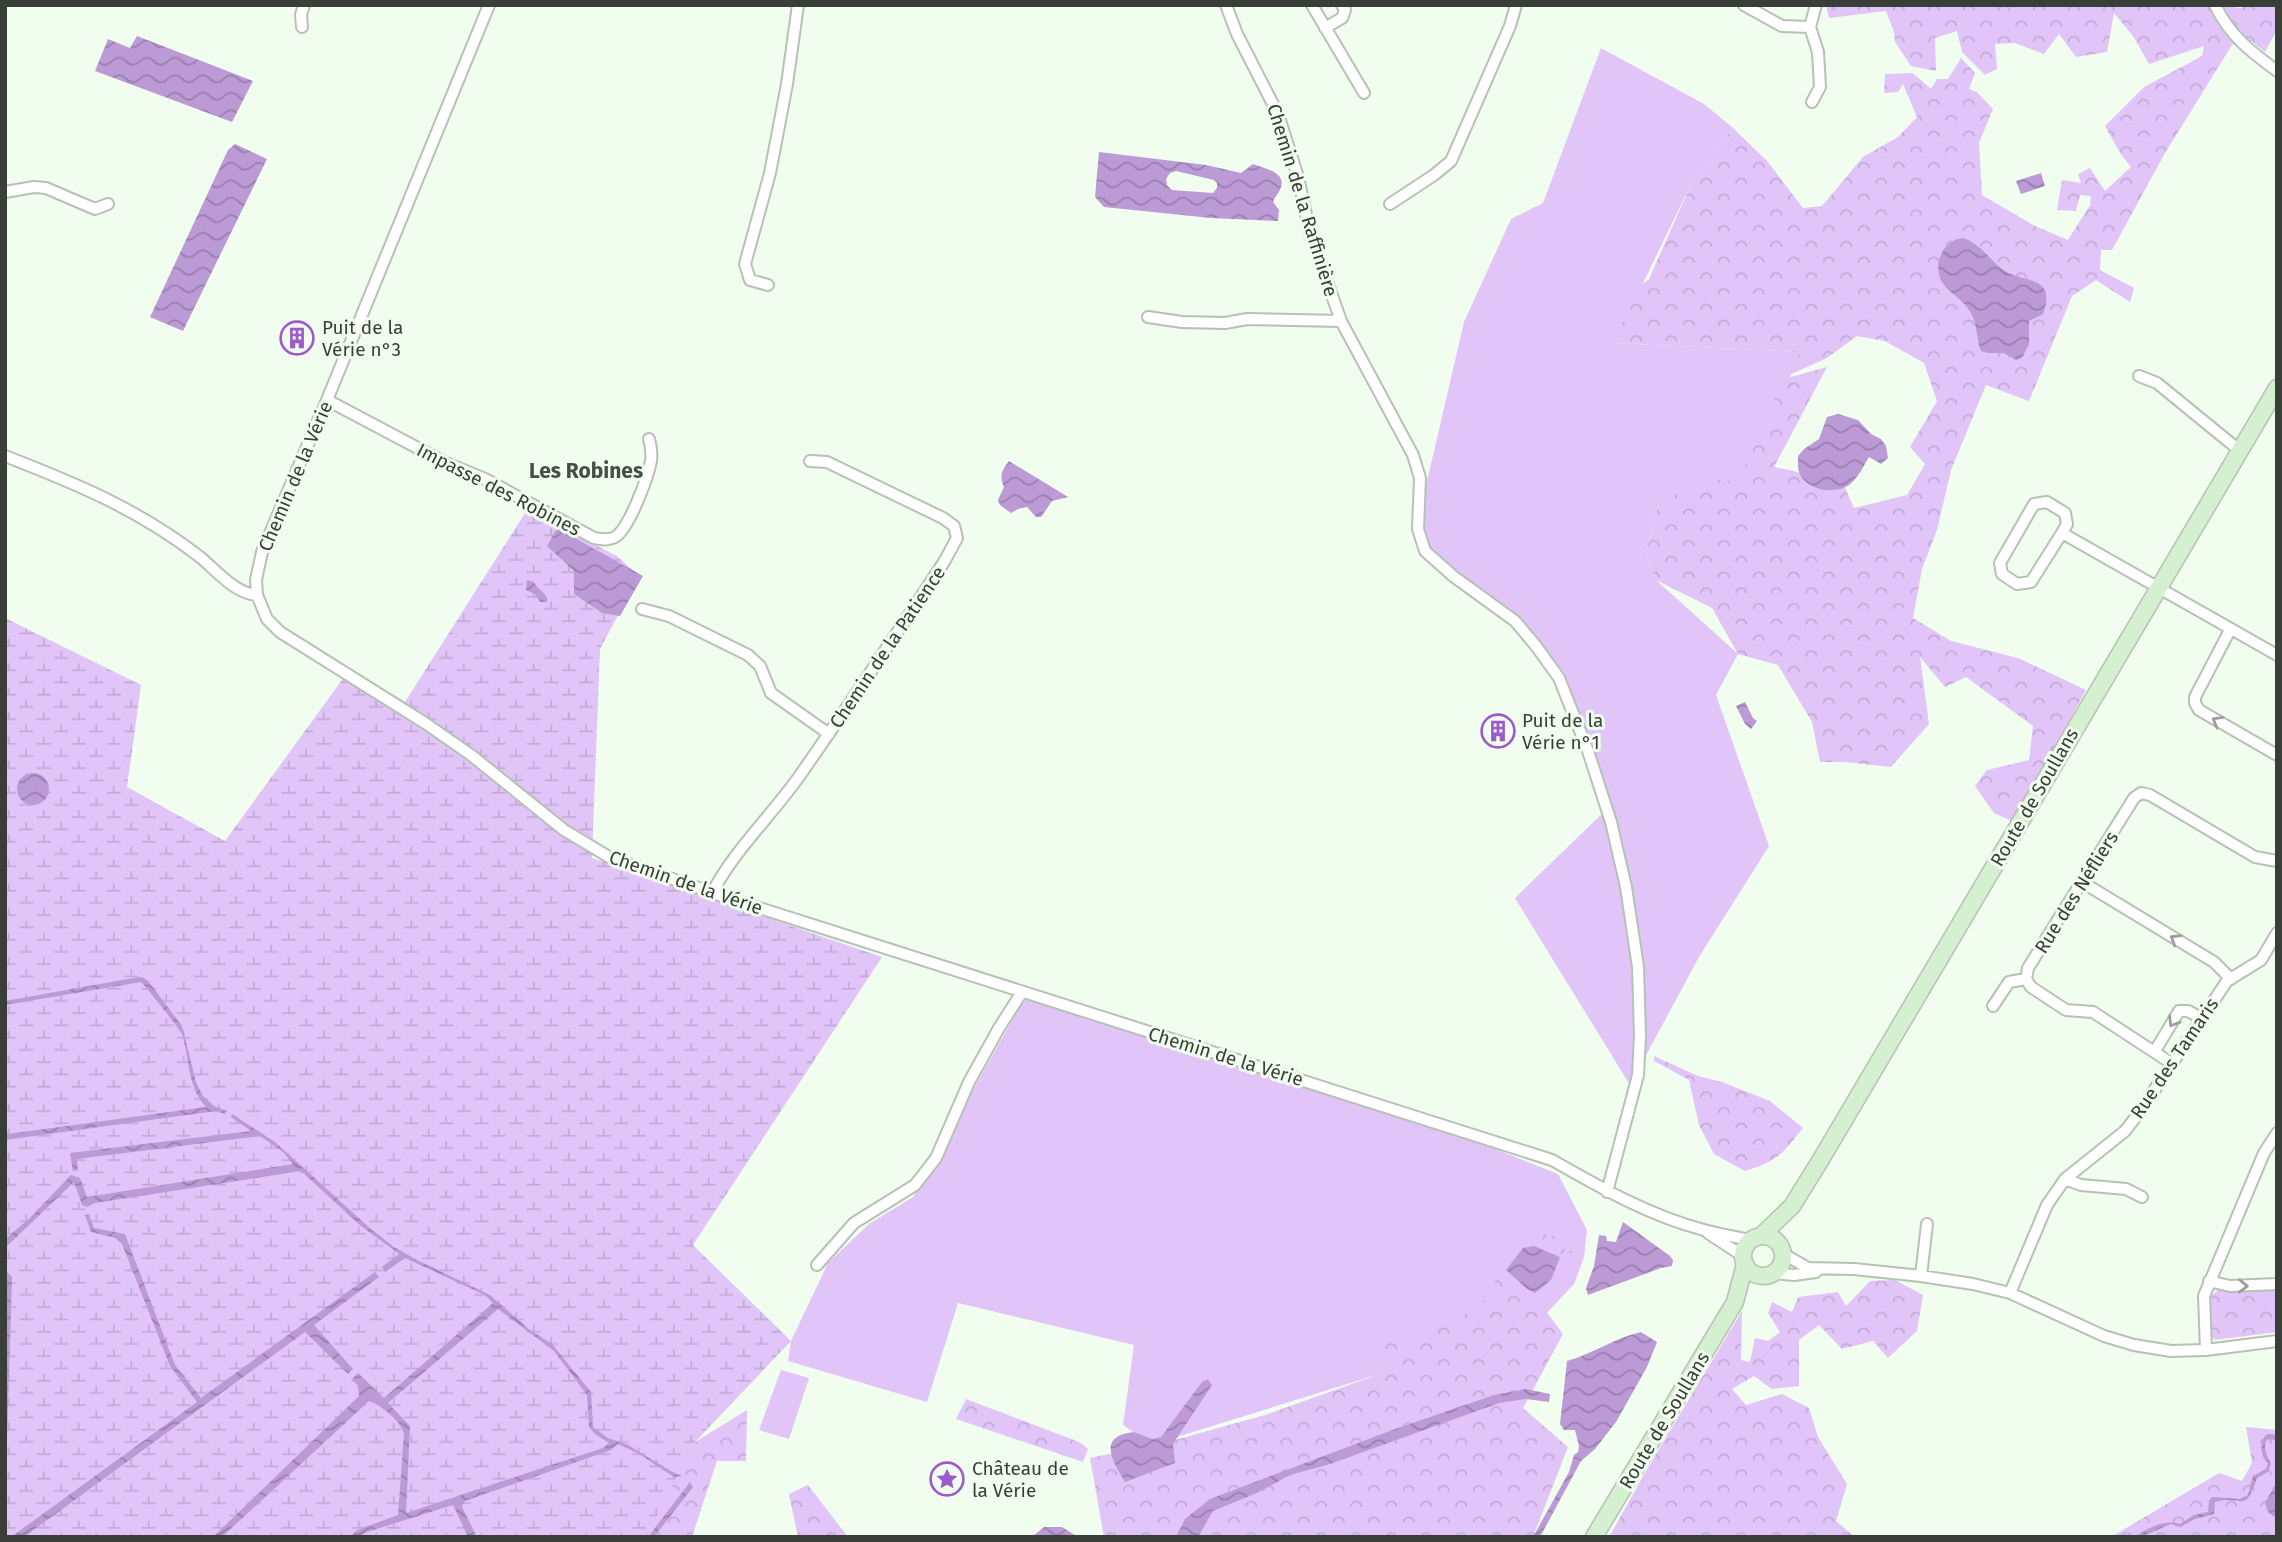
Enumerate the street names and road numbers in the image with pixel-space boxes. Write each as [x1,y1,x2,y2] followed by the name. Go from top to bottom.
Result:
[1262,101,1343,299] street label: Chemin de la Raffinière
[253,398,337,555] street label: Chemin de la Vérie
[413,438,585,541] street label: Impasse des Robines
[825,562,950,733] street label: Chemin de la Patience
[1985,724,2083,871] street label: Route de Soullans
[2030,827,2123,958] street label: Rue des Néfliers
[606,845,766,920] street label: Chemin de la Vérie
[2125,993,2223,1123] street label: Rue des Tamaris
[1146,1022,1306,1091] street label: Chemin de la Vérie
[1614,1347,1715,1493] street label: Route de Soullans

